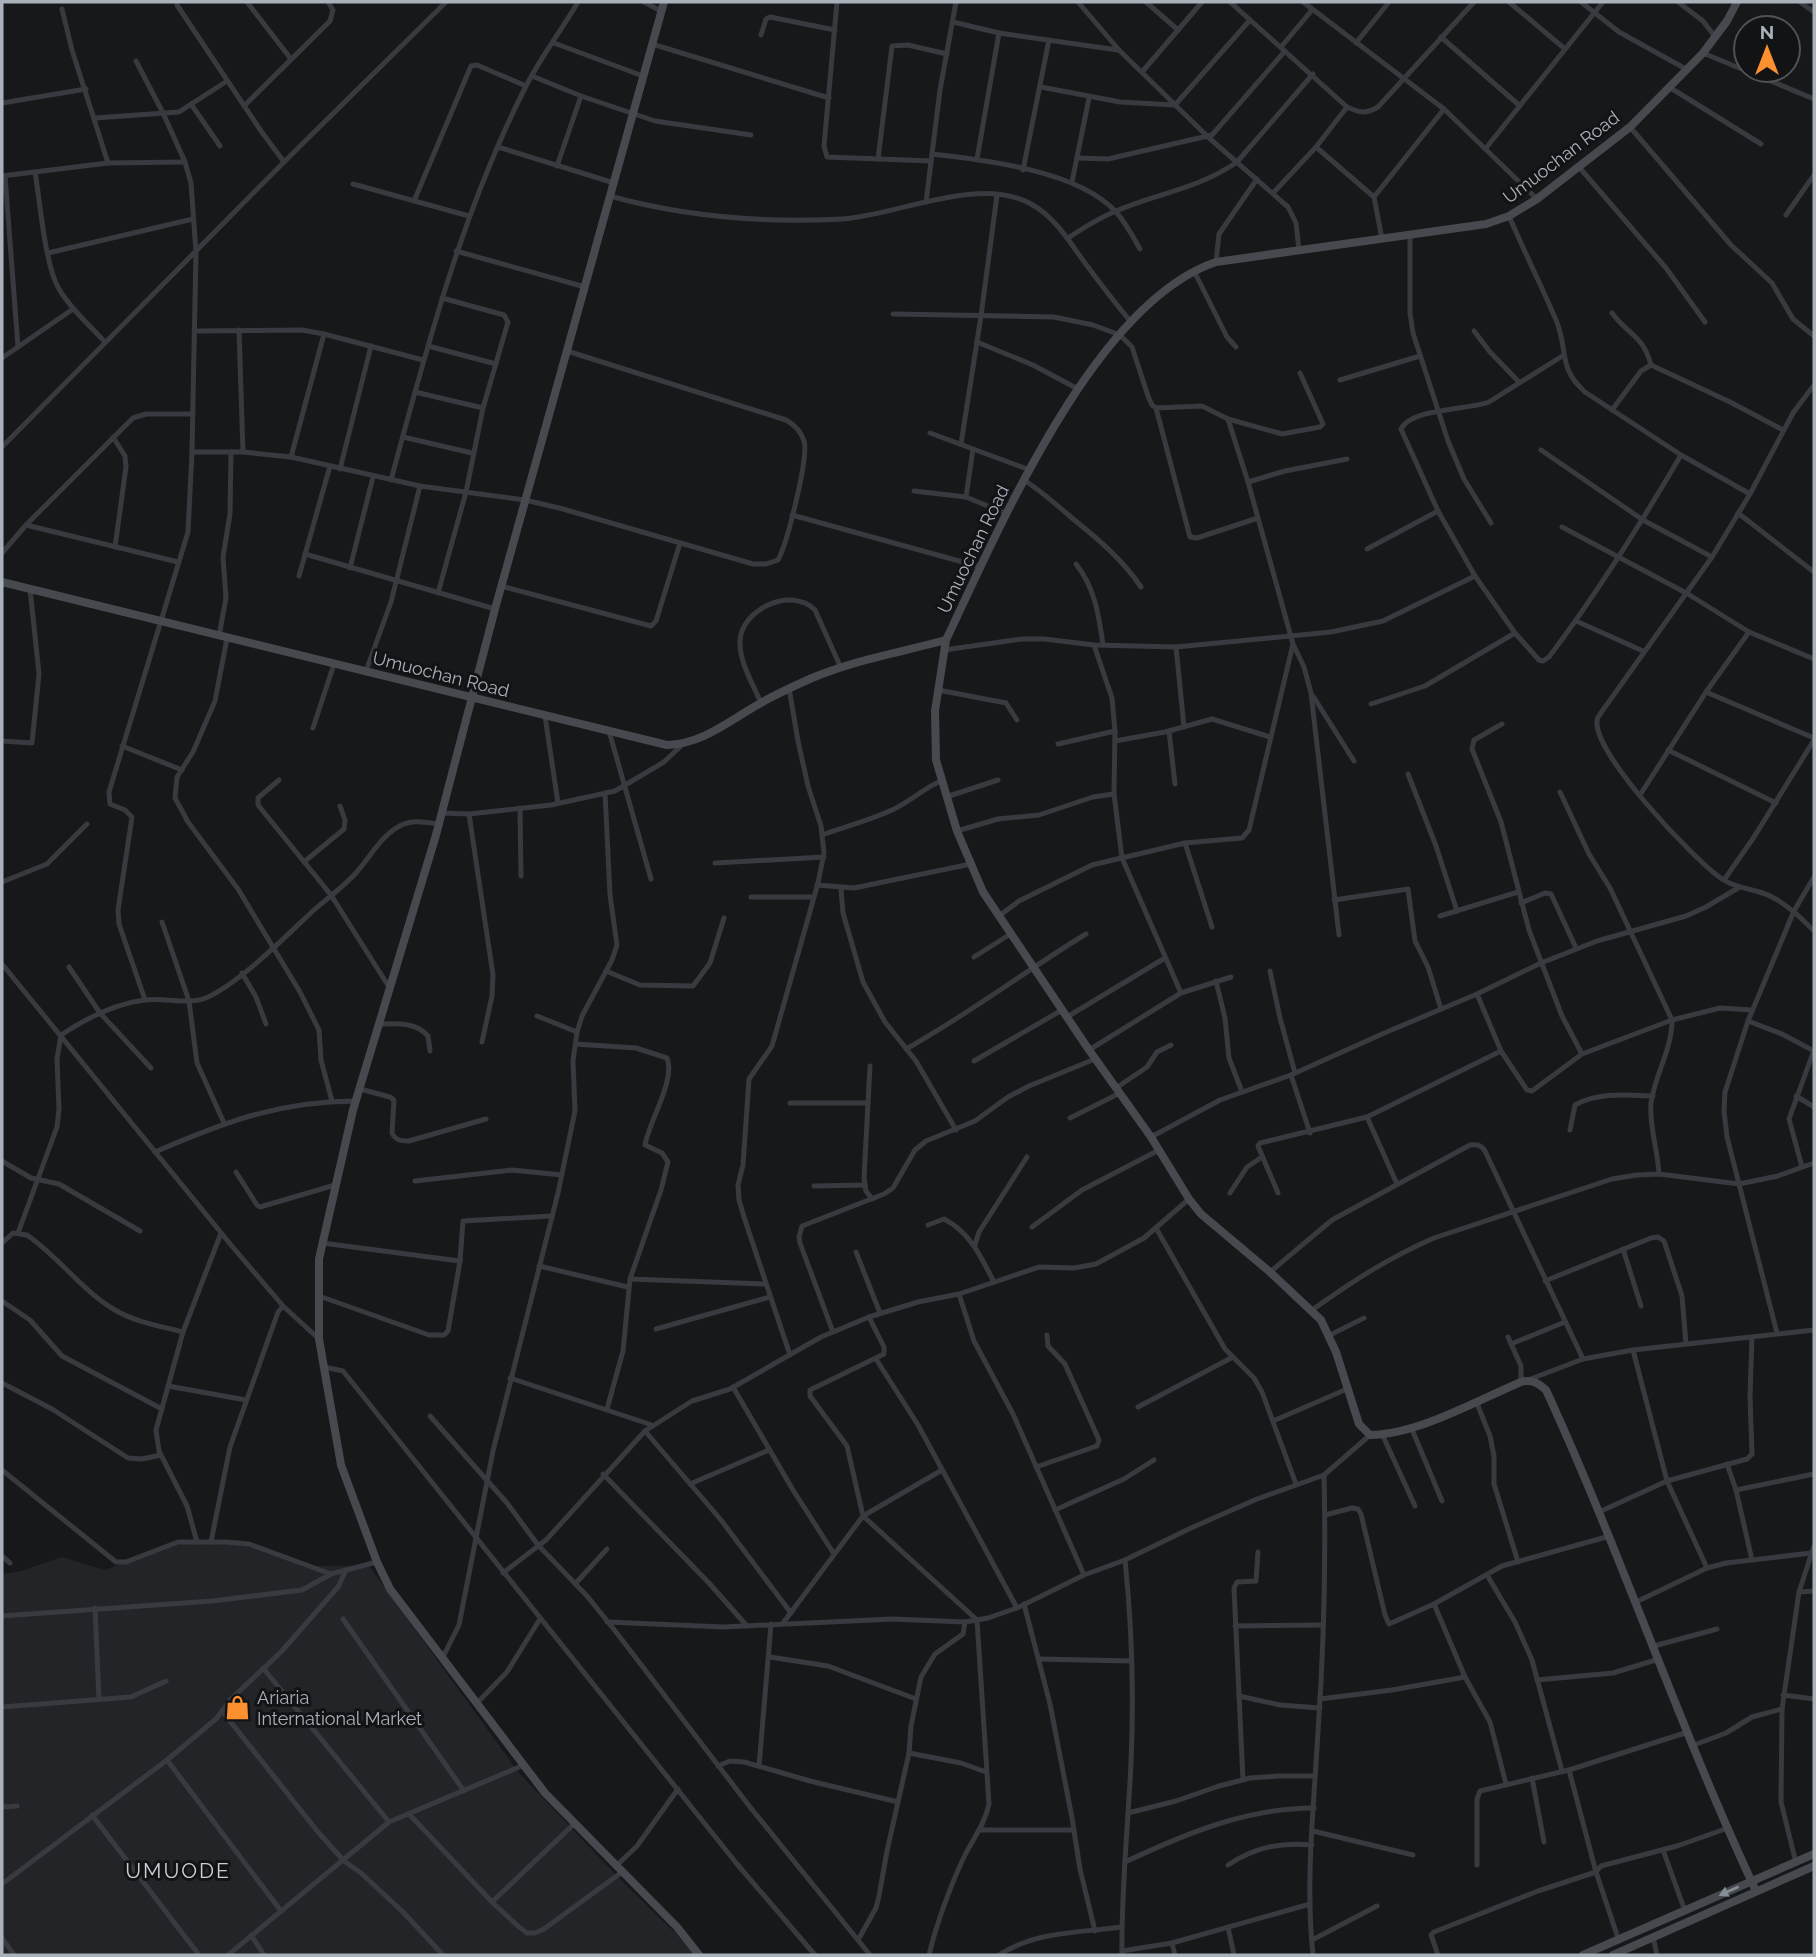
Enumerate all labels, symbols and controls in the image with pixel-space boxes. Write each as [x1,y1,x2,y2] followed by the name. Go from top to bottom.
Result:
[1732,14,1802,84] north arrow
[1760,21,1774,43] text: N
[1499,107,1623,207] street label: Umuochan Road
[933,482,1013,616] street label: Umuochan Road
[371,647,511,701] street label: Umuochan Road
[257,1687,422,1729] place label: Ariaria International Market
[223,1693,251,1721] shop icon: Ariaria International Market
[125,1858,231,1883] district label: UMUODE
[1719,1885,1739,1897] one-way arrow

